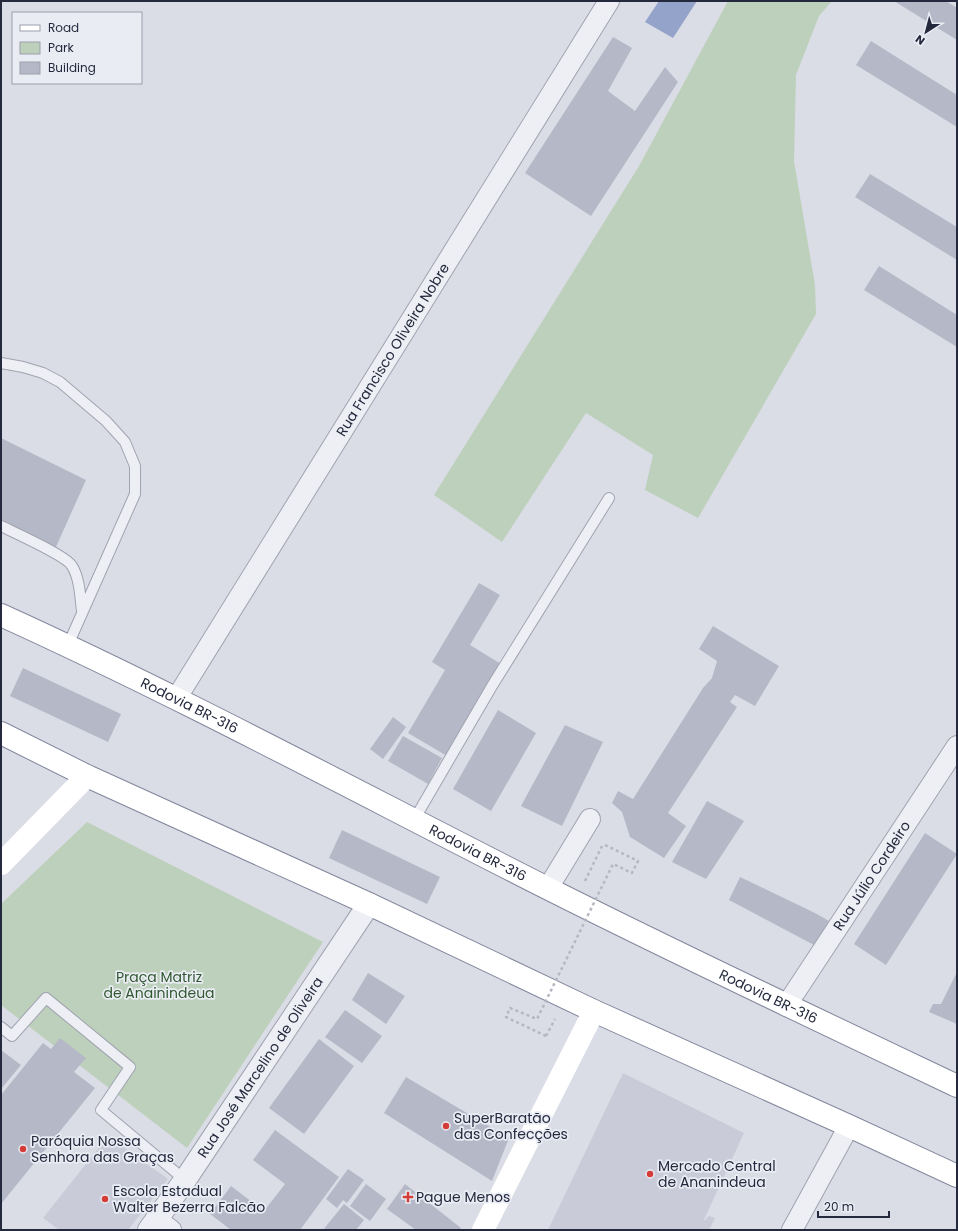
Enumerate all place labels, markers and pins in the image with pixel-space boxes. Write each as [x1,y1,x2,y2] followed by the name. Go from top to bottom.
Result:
[454,1108,568,1144] place label: SuperBaratão das Confecções
[441,1121,451,1131] marker: SuperBaratão das Confecções
[31,1131,174,1167] place label: Paróquia Nossa Senhora das Graças
[18,1144,28,1154] marker: Paróquia Nossa Senhora das Graças
[658,1156,776,1192] place label: Mercado Central de Ananindeua
[645,1169,655,1179] marker: Mercado Central de Ananindeua
[113,1181,265,1217] place label: Escola Estadual Walter Bezerra Falcão
[416,1187,510,1207] place label: Pague Menos
[403,1192,413,1202] marker: Pague Menos
[100,1194,110,1204] marker: Escola Estadual Walter Bezerra Falcão

